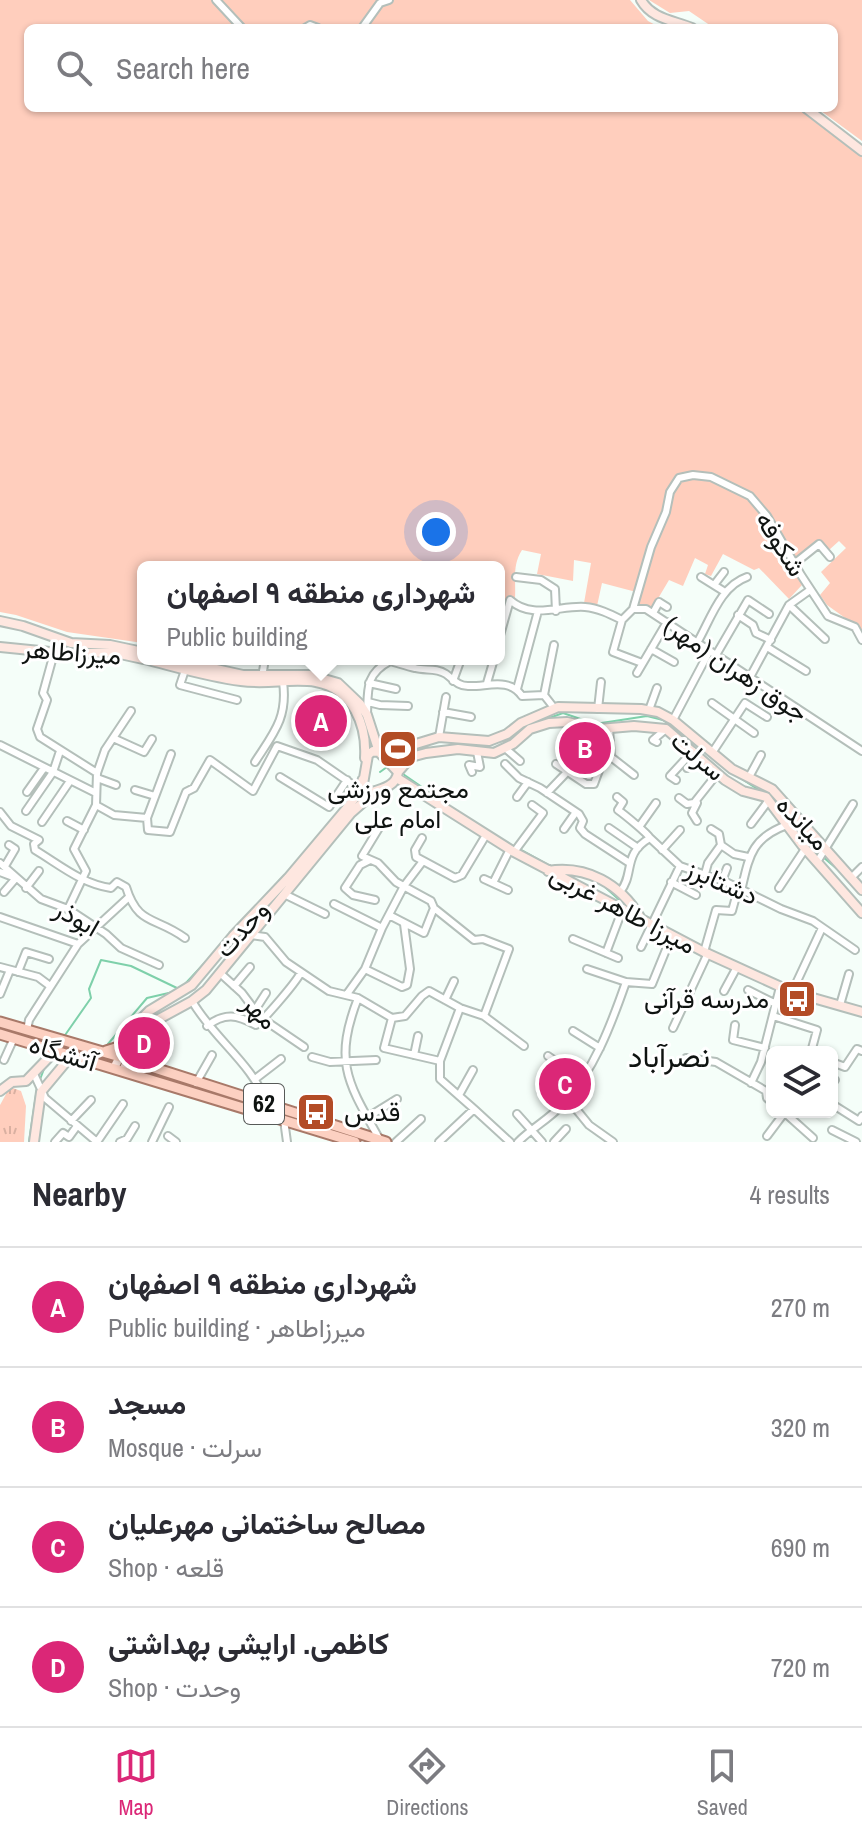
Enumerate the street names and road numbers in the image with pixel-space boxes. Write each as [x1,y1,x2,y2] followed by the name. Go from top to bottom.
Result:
[748,504,815,583] street label: شکوفه
[657,607,815,730] street label: جوق زهران (مهر)
[21,631,123,672] street label: میرزاطاهر
[664,723,733,788] street label: سرلت
[769,788,838,858] street label: میانده
[679,850,764,913] street label: دشتابرز
[544,855,702,962] street label: میرزا طاهر غربی
[47,890,106,944] street label: ابوذر
[207,893,277,965] street label: وحدت
[234,986,286,1037] street label: مهر
[25,1026,103,1080] street label: آتشگاه
[244,1084,284,1124] road number: 62

